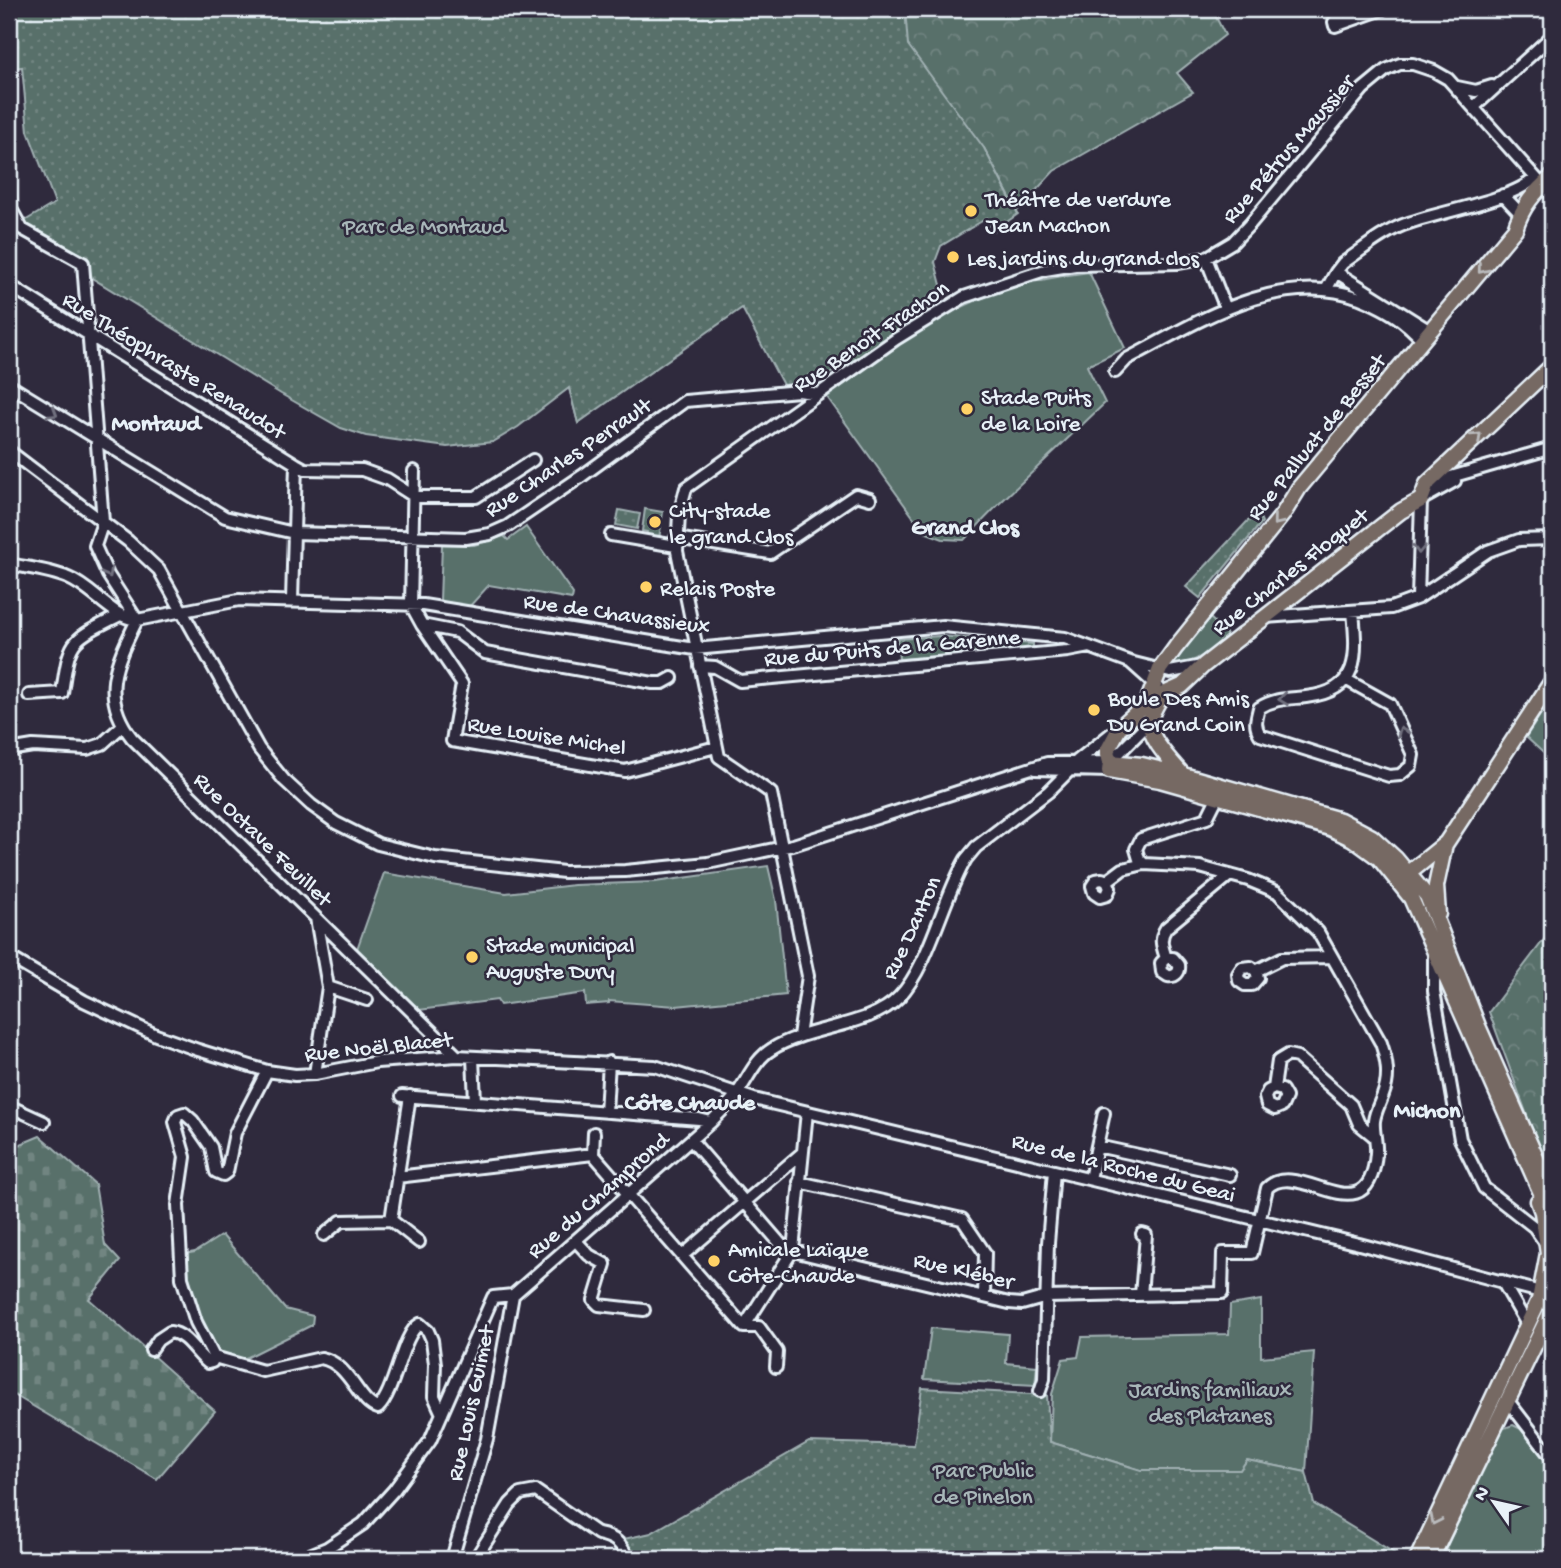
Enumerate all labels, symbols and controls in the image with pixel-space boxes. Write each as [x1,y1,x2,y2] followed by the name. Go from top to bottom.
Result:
[1218,69,1363,230] street label: Rue Pétrus Maussier
[983,188,1172,241] place label: Théâtre de verdure Jean Machon
[963,203,979,219] marker: Théâtre de verdure Jean Machon
[342,215,507,242] park label: Parc de Montaud
[967,247,1199,274] place label: Les jardins du grand clos
[945,249,961,265] marker: Les jardins du grand clos
[1478,261,1491,273] one-way arrow
[789,276,955,400] street label: Rue Benoît Frachon
[57,287,291,448] street label: Rue Théophraste Renaudot
[1242,348,1394,527] street label: Rue Palluat de Besset
[981,386,1091,439] place label: Stade Puits de la Loire
[480,392,659,525] street label: Rue Charles Perrault
[959,401,975,417] marker: Stade Puits de la Loire
[46,404,59,417] one-way arrow
[112,411,203,440] district label: Montaud
[1469,433,1482,445] one-way arrow
[669,499,794,552] place label: City-stade le grand Clos
[1207,502,1376,642] street label: Rue Charles Floquet
[1273,512,1285,525] one-way arrow
[647,514,663,530] marker: City-stade le grand Clos
[911,515,1020,544] district label: Grand Clos
[1412,544,1427,555] one-way arrow
[100,566,113,578] one-way arrow
[660,577,776,604] place label: Relais Poste
[638,579,654,595] marker: Relais Poste
[521,589,712,642] street label: Rue de Chavassieux
[763,625,1022,674] street label: Rue du Puits de la Garenne
[1106,687,1250,740] place label: Boule Des Amis Du Grand Coin
[1277,692,1289,707] one-way arrow
[1086,702,1102,718] marker: Boule Des Amis Du Grand Coin
[465,712,628,763] street label: Rue Louise Michel
[1397,727,1411,739] one-way arrow
[187,768,338,915] street label: Rue Octave Feuillet
[877,872,949,985] street label: Rue Danton
[486,934,635,987] place label: Stade municipal Auguste Dury
[464,949,480,965] marker: Stade municipal Auguste Dury
[303,1027,455,1070] street label: Rue Noël Blacet
[625,1090,757,1119] district label: Côte Chaude
[1394,1098,1461,1127] district label: Michon
[523,1127,677,1266] street label: Rue du Champrond
[1009,1129,1238,1210] street label: Rue de la Roche du Geai
[728,1238,870,1291] place label: Amicale Laïque Côte-Chaude
[911,1248,1018,1297] street label: Rue Kléber
[706,1253,722,1269] marker: Amicale Laïque Côte-Chaude
[443,1322,502,1484] street label: Rue Louis Guimet
[1128,1378,1292,1431] park label: Jardins familiaux des Platanes
[932,1459,1034,1512] park label: Parc Public de Pinelon
[1460,1466,1530,1536] north arrow
[1470,1483,1496,1506] text: N
[1430,1513,1444,1526] one-way arrow

